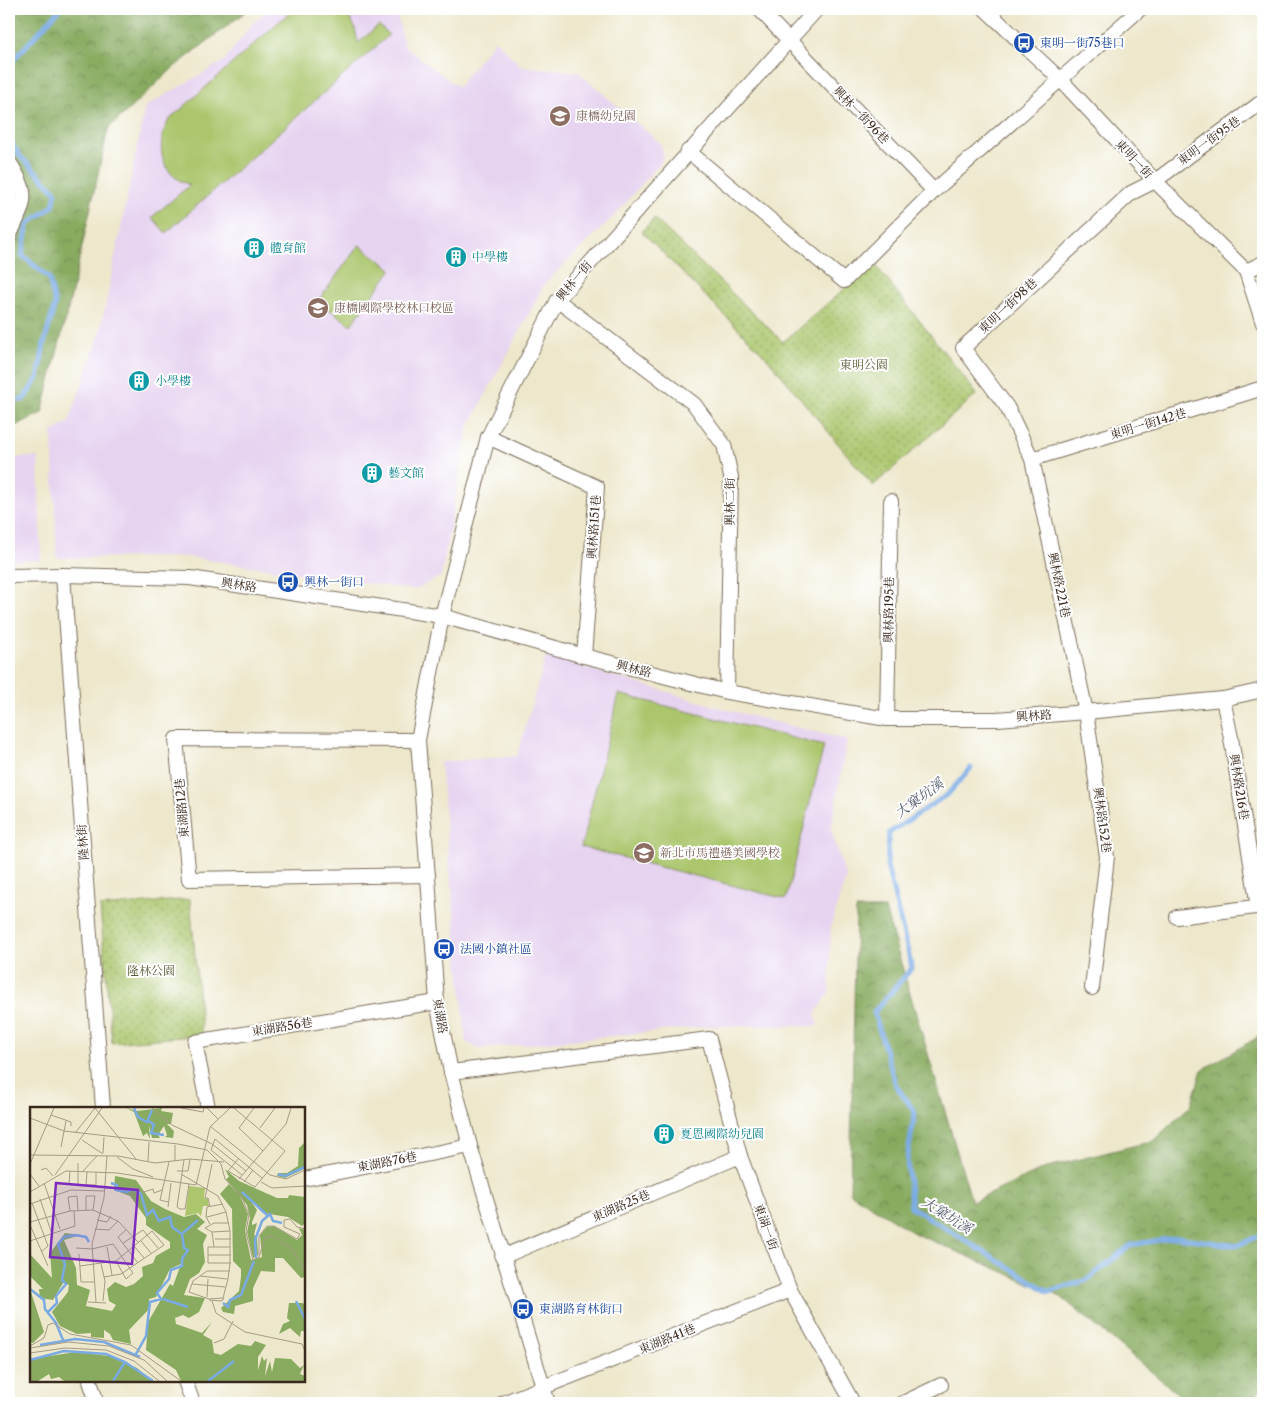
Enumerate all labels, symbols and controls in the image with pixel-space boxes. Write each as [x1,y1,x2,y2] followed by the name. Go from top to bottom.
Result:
[1012,31,1036,55] bus stop icon: 東明一街75巷口
[1040,35,1124,50] place label: 東明一街75巷口
[830,83,892,147] street label: 興林一街96巷
[548,104,572,128] school or university icon: 康橋幼兒園
[576,108,636,123] place label: 康橋幼兒園
[1175,113,1243,168] street label: 東明一街95巷
[1113,136,1157,182] street label: 東明一街
[242,236,266,260] building icon: 體育館
[270,240,306,255] place label: 體育館
[444,245,468,269] building icon: 中學樓
[472,249,508,264] place label: 中學樓
[552,257,595,304] street label: 興林一街
[975,275,1040,336] street label: 東明一街98巷
[306,296,330,320] school or university icon: 康橋國際學校林口校區
[334,300,454,315] place label: 康橋國際學校林口校區
[840,357,888,372] park label: 東明公園
[127,369,151,393] building icon: 小學樓
[155,373,191,388] place label: 小學樓
[1108,405,1188,442] street label: 東明一街142巷
[360,461,384,485] building icon: 藝文館
[388,465,424,480] place label: 藝文館
[722,477,737,526] street label: 興林二街
[584,494,603,560] street label: 興林路151巷
[1045,551,1074,619] street label: 興林路221巷
[276,570,300,594] bus stop icon: 興林一街口
[220,574,258,595] street label: 興林路
[304,574,364,589] place label: 興林一街口
[880,577,897,643] street label: 興林路195巷
[615,657,653,680] street label: 興林路
[1015,707,1052,724] street label: 興林路
[1227,753,1252,821] street label: 興林路216巷
[891,773,949,822] water label: 大窠坑溪
[171,778,192,839] street label: 東湖路12巷
[1090,786,1115,854] street label: 興林路152巷
[74,823,91,861] street label: 隆林街
[632,841,656,865] school or university icon: 新北市馬禮遜美國學校
[660,845,780,860] place label: 新北市馬禮遜美國學校
[432,937,456,961] bus stop icon: 法國小鎮社區
[460,941,532,956] place label: 法國小鎮社區
[127,963,175,978] park label: 隆林公園
[430,997,451,1035] street label: 東湖路
[250,1014,313,1039] street label: 東湖路56巷
[30,1107,305,1382] inset map
[652,1122,676,1146] building icon: 夏恩國際幼兒園
[680,1126,764,1141] place label: 夏恩國際幼兒園
[356,1148,418,1175] street label: 東湖路76巷
[590,1187,652,1224] street label: 東湖路25巷
[918,1193,977,1239] water label: 大窠坑溪
[751,1202,782,1253] street label: 東湖一街
[511,1297,535,1321] bus stop icon: 東湖路育林街口
[539,1301,623,1316] place label: 東湖路育林街口
[636,1320,697,1357] street label: 東湖路41巷

